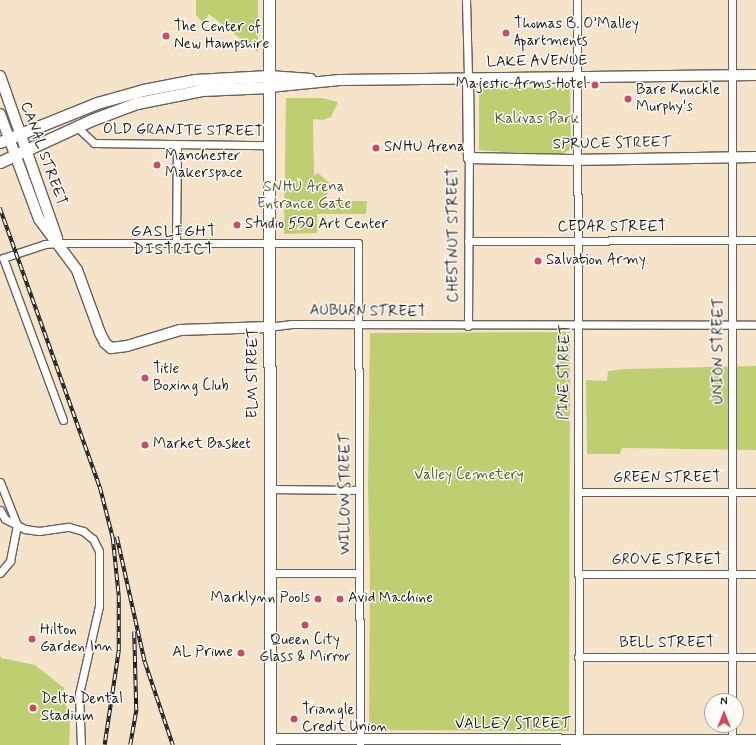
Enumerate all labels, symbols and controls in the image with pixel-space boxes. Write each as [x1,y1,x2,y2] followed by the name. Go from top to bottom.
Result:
[514,15,638,50] place label: Thomas B. O’Malley Apartments
[174,18,272,53] place label: The Center of New Hampshire
[501,28,511,38] marker: Thomas B. O’Malley Apartments
[161,31,171,41] marker: The Center of New Hampshire
[486,52,588,72] street label: LAKE AVENUE
[459,76,587,94] place label: Majestic Arms Hotel
[590,80,600,90] marker: Majestic Arms Hotel
[636,81,720,116] place label: Bare Knuckle Murphy's
[623,94,633,104] marker: Bare Knuckle Murphy's
[16,100,70,208] street label: CANAL STREET
[496,111,578,129] park label: Kalivas Park
[104,121,262,141] street label: OLD GRANITE STREET
[552,134,672,154] street label: SPRUCE STREET
[384,139,467,157] place label: SNHU Arena
[371,143,381,153] marker: SNHU Arena
[165,147,243,182] place label: Manchester Makerspace
[152,160,162,170] marker: Manchester Makerspace
[445,167,463,303] street label: CHESTNUT STREET
[259,178,349,213] park label: SNHU Arena Entrance Gate
[245,216,391,234] place label: Studio 550 Art Center
[557,219,667,237] street label: CEDAR STREET
[232,220,242,230] marker: Studio 550 Art Center
[131,222,217,260] district label: GASLIGHT DISTRICT
[546,252,644,270] place label: Salvation Army
[533,256,543,266] marker: Salvation Army
[710,297,728,405] street label: UNION STREET
[310,302,426,322] street label: AUBURN STREET
[555,323,575,421] street label: PINE STREET
[245,327,263,419] street label: ELM STREET
[153,360,232,395] place label: Title Boxing Club
[140,373,150,383] marker: Title Boxing Club
[337,433,355,555] street label: WILLOW STREET
[153,436,254,454] place label: Market Basket
[140,440,150,450] marker: Market Basket
[415,467,523,485] park label: Valley Cemetery
[613,470,721,488] street label: GREEN STREET
[611,552,723,570] street label: GROVE STREET
[212,590,310,608] place label: Marklynn Pools
[348,590,433,608] place label: Avid Machine
[313,594,323,604] marker: Marklynn Pools
[335,594,345,604] marker: Avid Machine
[300,620,310,630] marker: Queen City Glass & Mirror
[40,621,113,656] place label: Hilton Garden Inn
[259,631,351,666] place label: Queen City Glass & Mirror
[27,634,37,644] marker: Hilton Garden Inn
[619,635,715,653] street label: BELL STREET
[168,644,233,662] place label: AL Prime
[236,648,246,658] marker: AL Prime
[41,690,123,725] place label: Delta Dental Stadium
[704,693,744,733] north arrow
[720,695,728,709] text: N
[302,701,385,736] place label: Triangle Credit Union
[28,703,38,713] marker: Delta Dental Stadium
[289,714,299,724] marker: Triangle Credit Union
[455,716,571,734] street label: VALLEY STREET

